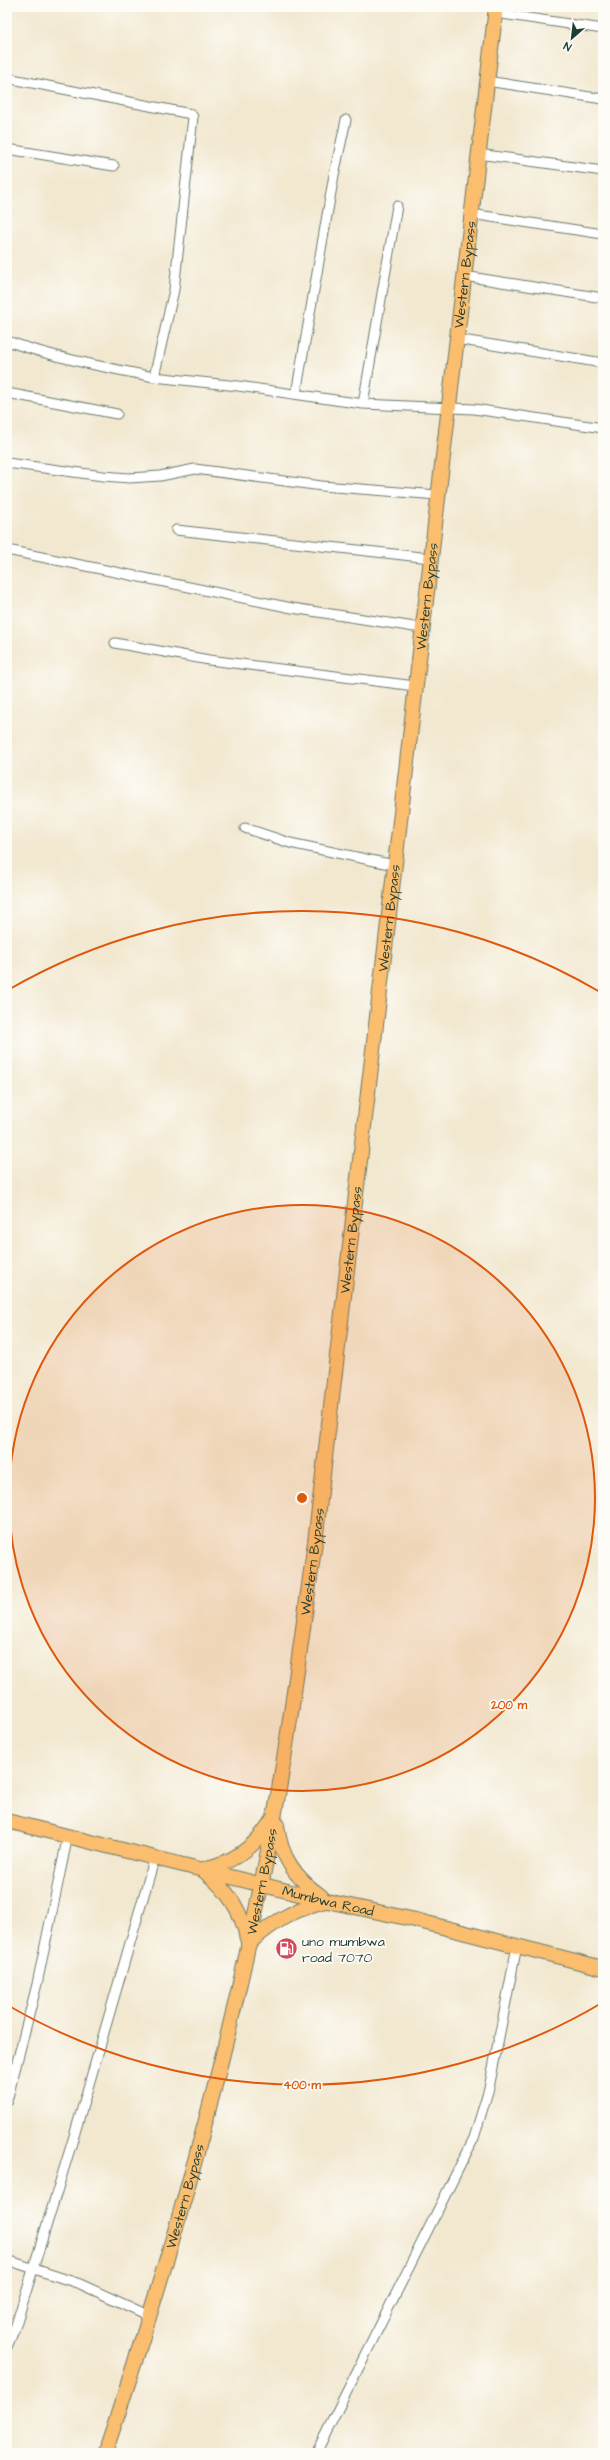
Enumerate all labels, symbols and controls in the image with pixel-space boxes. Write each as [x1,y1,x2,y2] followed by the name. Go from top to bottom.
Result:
[552,18,592,58] north arrow
[561,38,574,55] text: N
[449,220,482,329] street label: Western Bypass
[411,542,444,651] street label: Western Bypass
[373,863,406,973] street label: Western Bypass
[335,1185,368,1295] street label: Western Bypass
[295,1491,309,1505] centre of rings
[296,1507,330,1616] street label: Western Bypass
[490,1697,528,1714] text: 200 m
[242,1827,283,1937] street label: Western Bypass
[280,1881,376,1922] street label: Mumbwa Road
[302,1932,385,1968] place label: uno mumbwa road 7070
[274,1936,300,1962] fuel station icon: uno mumbwa road 7070
[283,2077,321,2094] text: 400 m
[161,2142,210,2251] street label: Western Bypass

